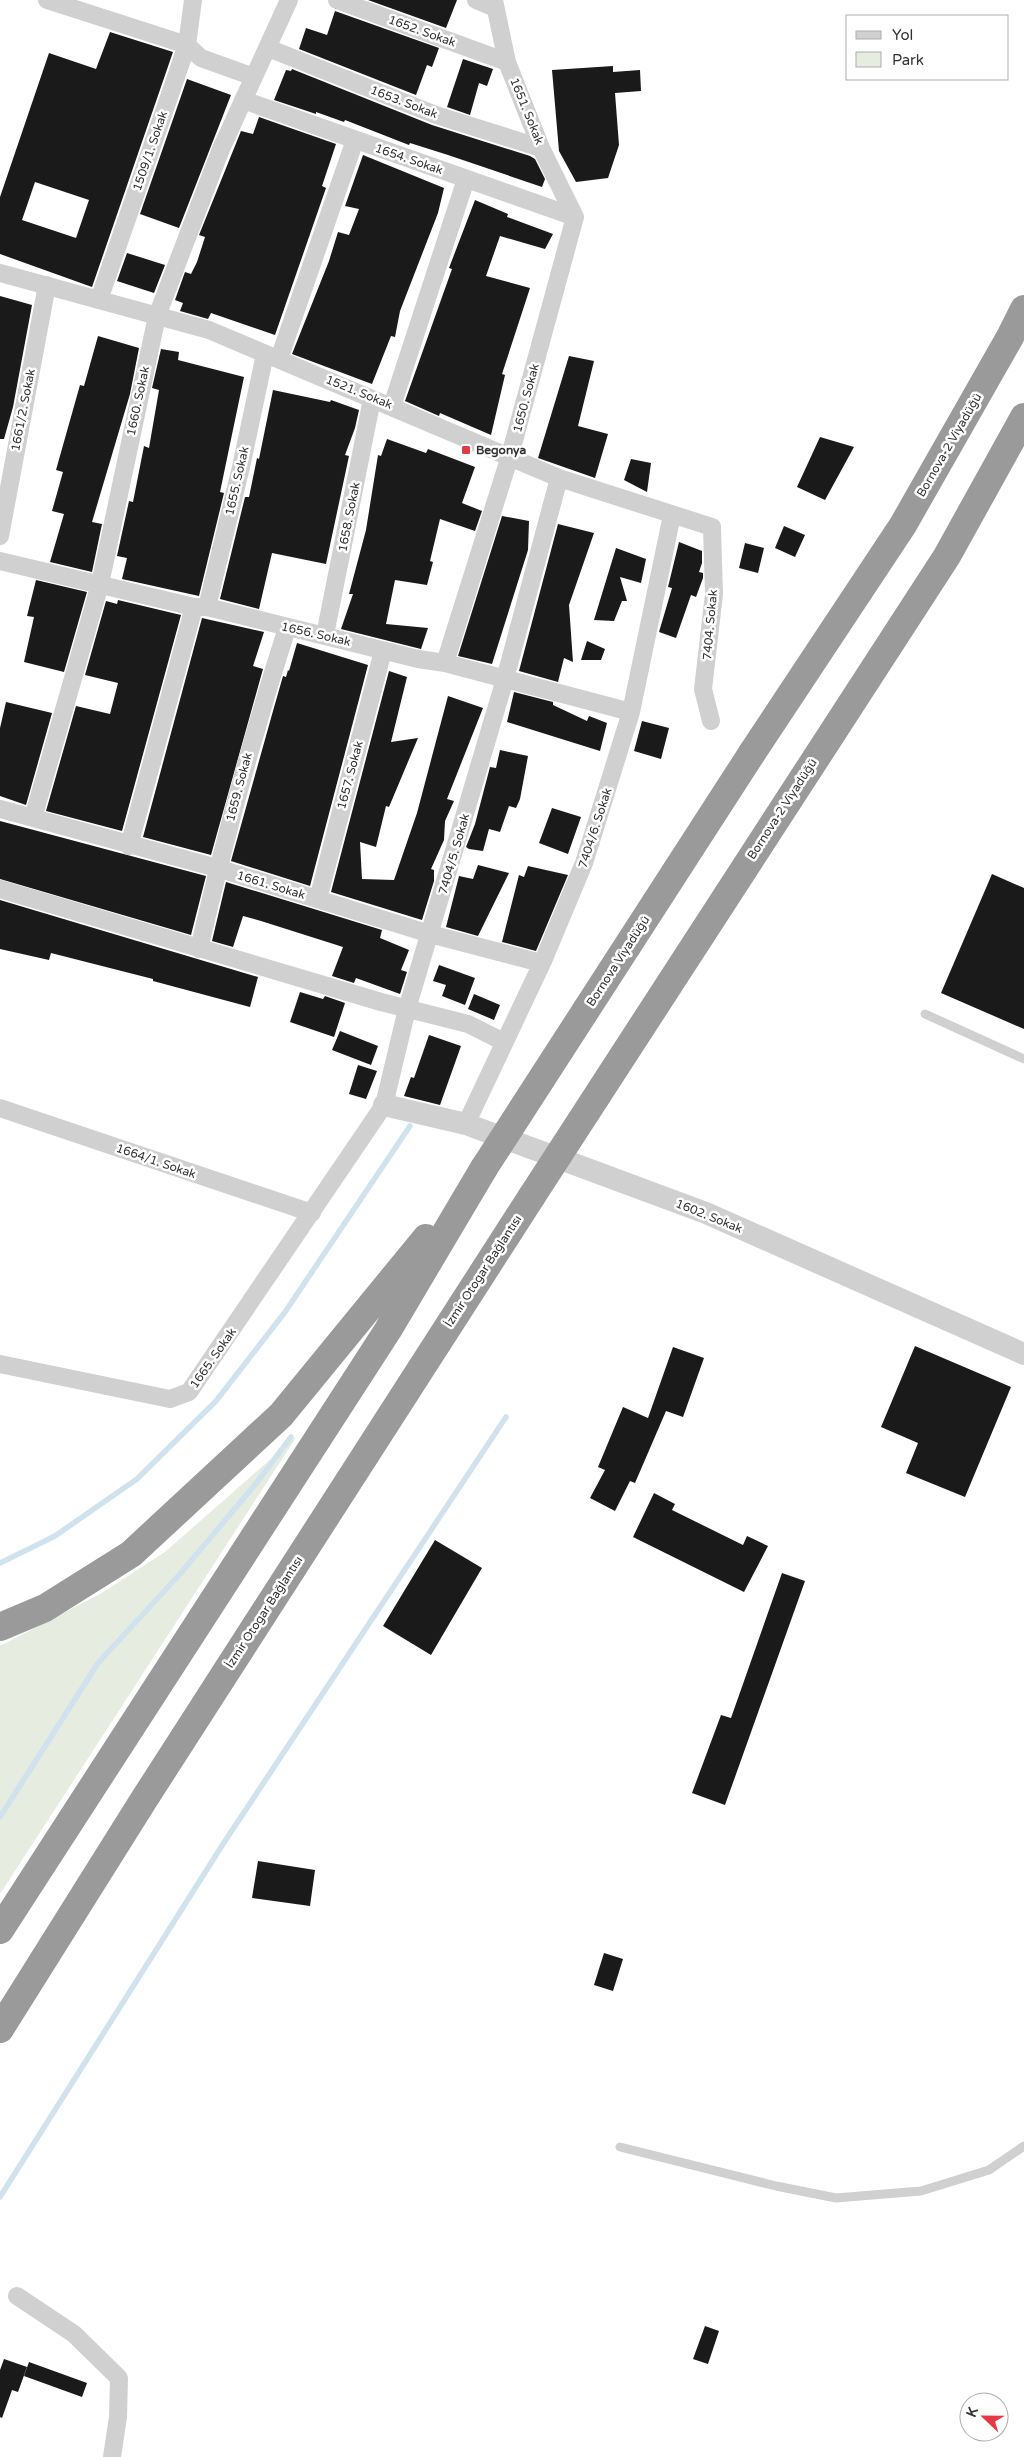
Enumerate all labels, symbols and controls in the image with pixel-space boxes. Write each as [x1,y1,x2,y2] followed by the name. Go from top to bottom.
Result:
[386,12,458,50] street label: 1652. Sokak
[846,15,1009,80] legend
[892,26,913,44] text: Yol
[892,51,924,69] text: Park
[507,76,547,147] street label: 1651. Sokak
[368,83,440,121] street label: 1653. Sokak
[130,109,170,193] street label: 1509/1. Sokak
[373,141,445,177] street label: 1654. Sokak
[510,362,542,434] street label: 1650. Sokak
[124,364,152,437] street label: 1660. Sokak
[8,367,38,452] street label: 1661/2. Sokak
[324,372,395,412] street label: 1521. Sokak
[914,391,984,499] street label: Bornova-2 Viyadüğü
[476,443,526,458] place label: Begonya
[460,444,472,456] marker: Begonya
[222,445,252,517] street label: 1655. Sokak
[335,480,363,553] street label: 1658. Sokak
[700,589,720,661] street label: 7404. Sokak
[280,619,353,649] street label: 1656. Sokak
[334,739,366,811] street label: 1657. Sokak
[223,751,255,823] street label: 1659. Sokak
[744,756,820,862] street label: Bornova-2 Viyadüğü
[575,786,615,870] street label: 7404/6. Sokak
[436,811,472,896] street label: 7404/5. Sokak
[235,868,307,902] street label: 1661. Sokak
[584,913,652,1009] street label: Bornova Viyadüğü
[114,1141,198,1181] street label: 1664/1. Sokak
[674,1196,745,1236] street label: 1602. Sokak
[442,1212,524,1330] street label: İzmir Otogar Bağlantısı
[187,1325,239,1391] street label: 1665. Sokak
[223,1553,305,1671] street label: İzmir Otogar Bağlantısı
[959,2392,1009,2442] north arrow
[963,2404,982,2420] text: K

